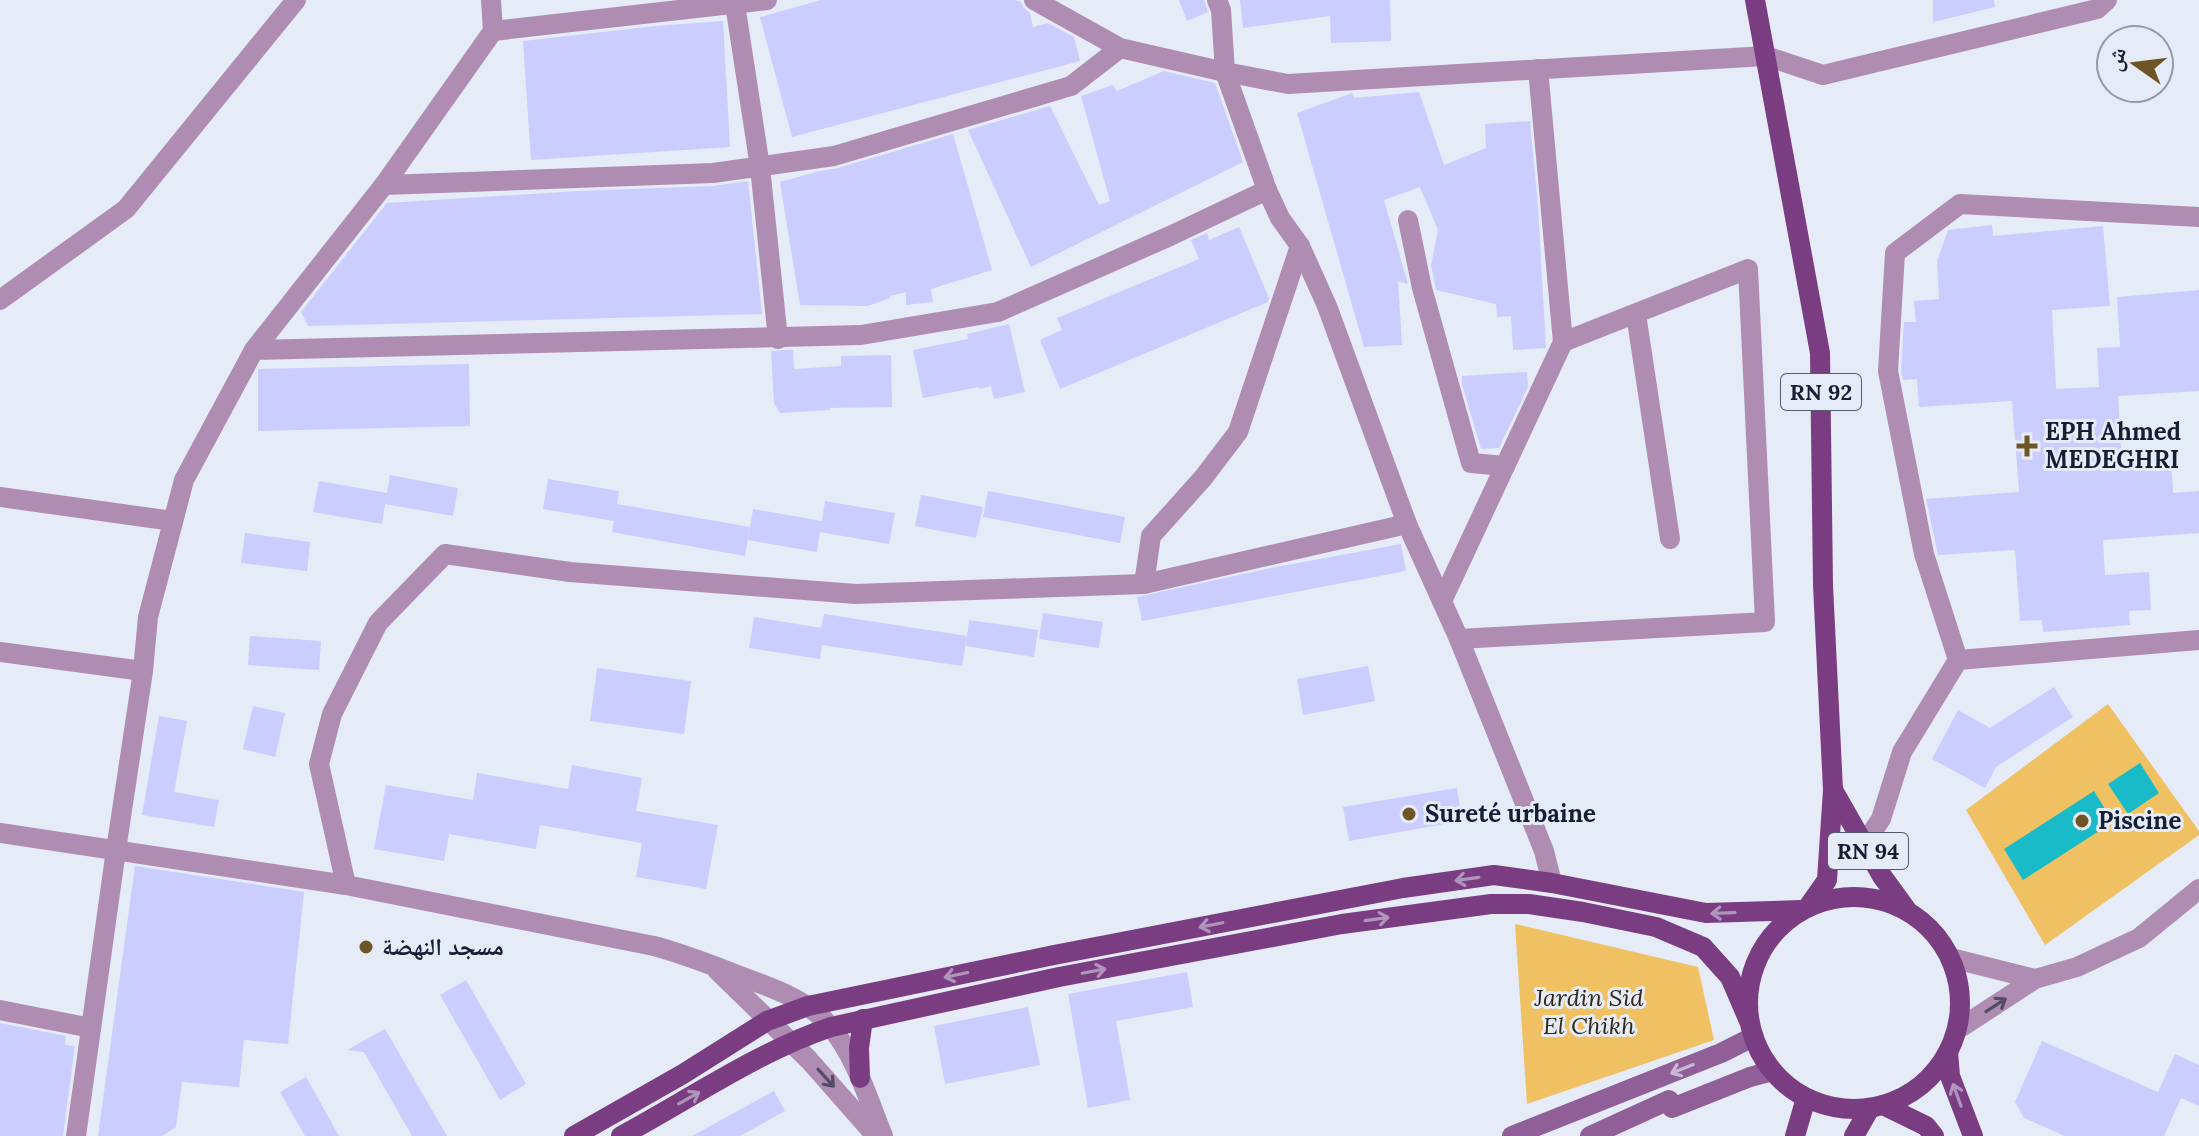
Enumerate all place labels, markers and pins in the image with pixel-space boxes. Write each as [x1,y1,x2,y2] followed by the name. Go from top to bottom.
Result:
[2045,416,2181,475] place label: EPH Ahmed MEDEGHRI
[2016,435,2038,457] marker: EPH Ahmed MEDEGHRI
[1425,798,1596,829] place label: Sureté urbaine
[1400,805,1418,823] marker: Sureté urbaine
[2098,805,2181,836] place label: Piscine
[2073,812,2091,830] marker: Piscine
[382,931,504,962] place label: مسجد النهضة
[357,938,375,956] marker: مسجد النهضة

